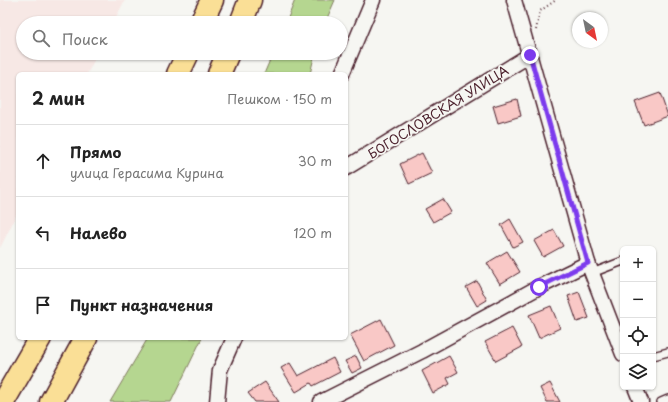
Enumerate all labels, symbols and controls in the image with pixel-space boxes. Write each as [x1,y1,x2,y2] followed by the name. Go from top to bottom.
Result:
[572,12,608,48] north arrow
[16,16,348,60] search box
[30,27,52,49] icon: search
[62,27,108,50] text: Поиск
[521,46,539,64] route end
[364,60,512,163] street label: БОГОСЛОВСКАЯ УЛИЦА
[32,85,85,111] text: 2 мин
[227,89,332,108] text: Пешком · 150 m
[70,140,121,163] text: Прямо
[32,150,54,172] icon: ahead
[298,151,332,170] text: 30 m
[70,163,224,182] text: улица Герасима Курина
[70,221,127,244] text: Налево
[32,222,54,244] icon: left
[293,223,332,242] text: 120 m
[620,246,656,390] map controls
[620,246,656,282] button: +
[530,278,548,296] route start
[620,282,656,318] button: −
[70,293,213,316] text: Пункт назначения
[32,294,54,316] icon: arrive
[620,318,656,354] button: locate
[620,354,656,390] button: layers

